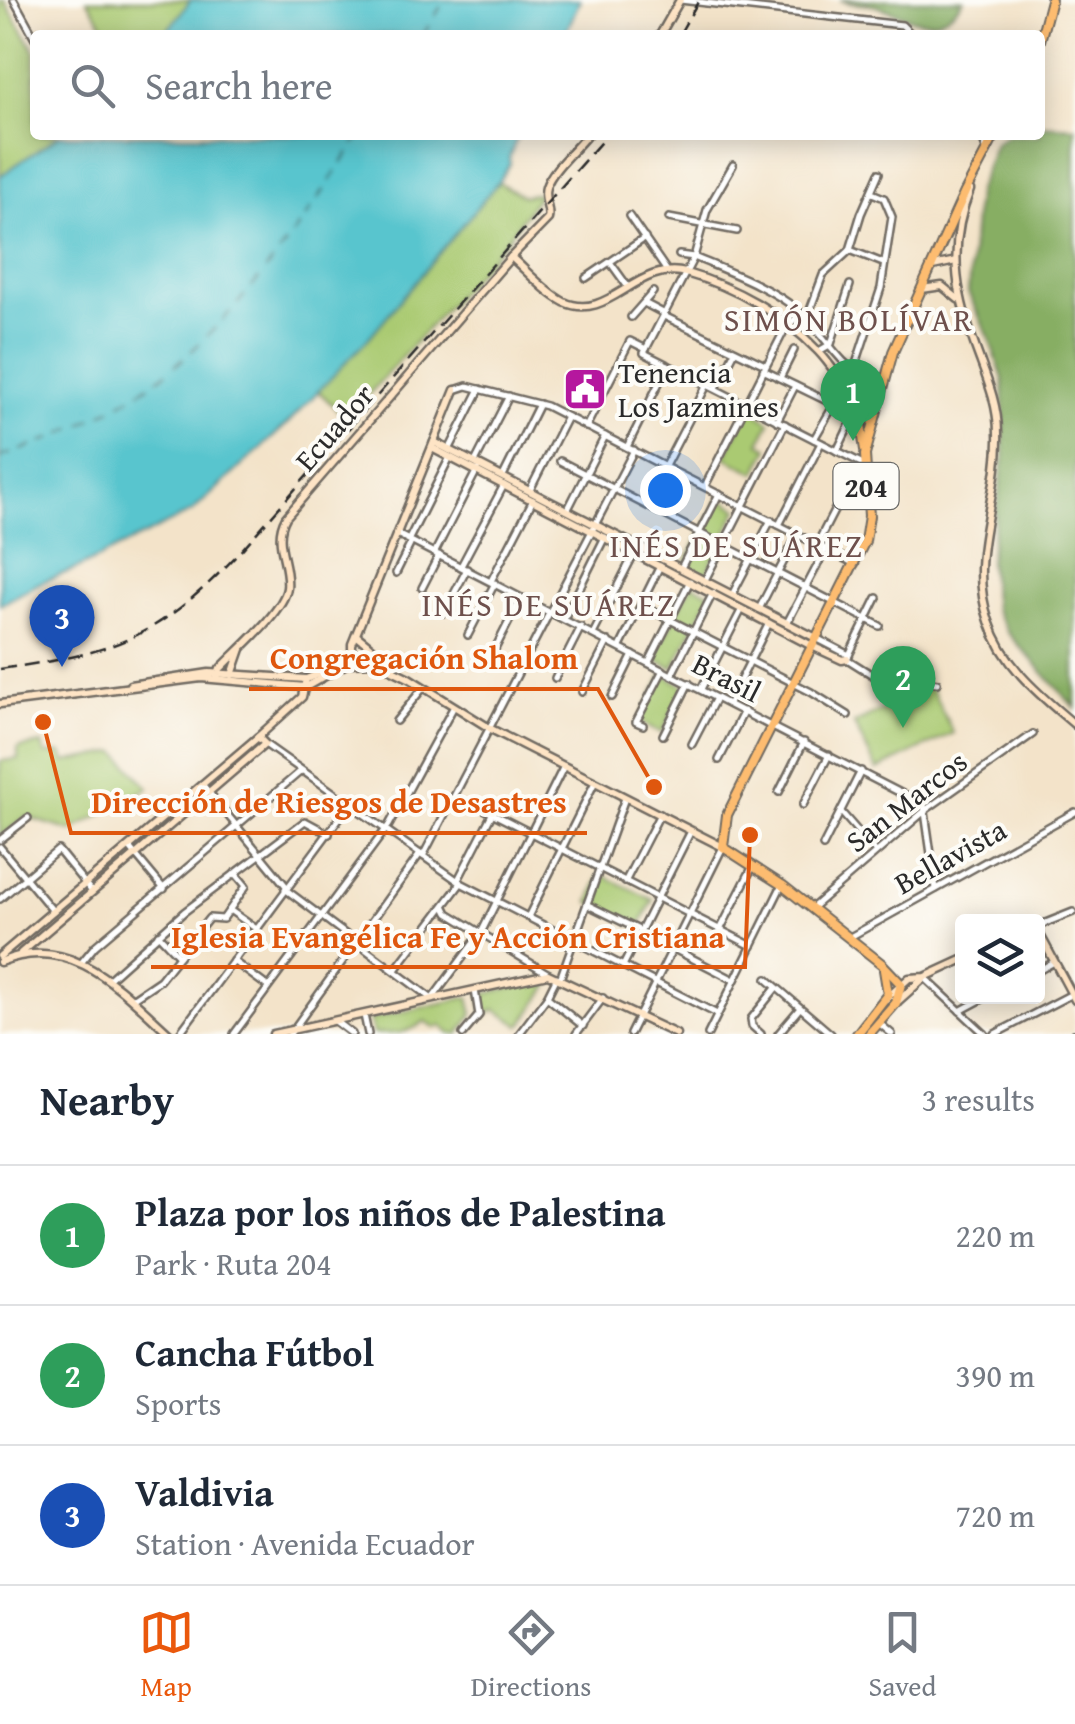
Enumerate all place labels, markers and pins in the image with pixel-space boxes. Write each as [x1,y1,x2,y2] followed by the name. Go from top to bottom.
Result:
[618,350,779,428] place label: Tenencia Los Jazmines
[820,358,886,441] pin: 1
[562,366,608,412] public building icon: Tenencia Los Jazmines
[30,584,94,667] pin: 3
[249,627,598,689] callout: Congregación Shalom
[870,646,936,728] pin: 2
[71,771,587,833] callout: Dirección de Riesgos de Desastres
[151,905,745,967] callout: Iglesia Evangélica Fe y Acción Cristiana

